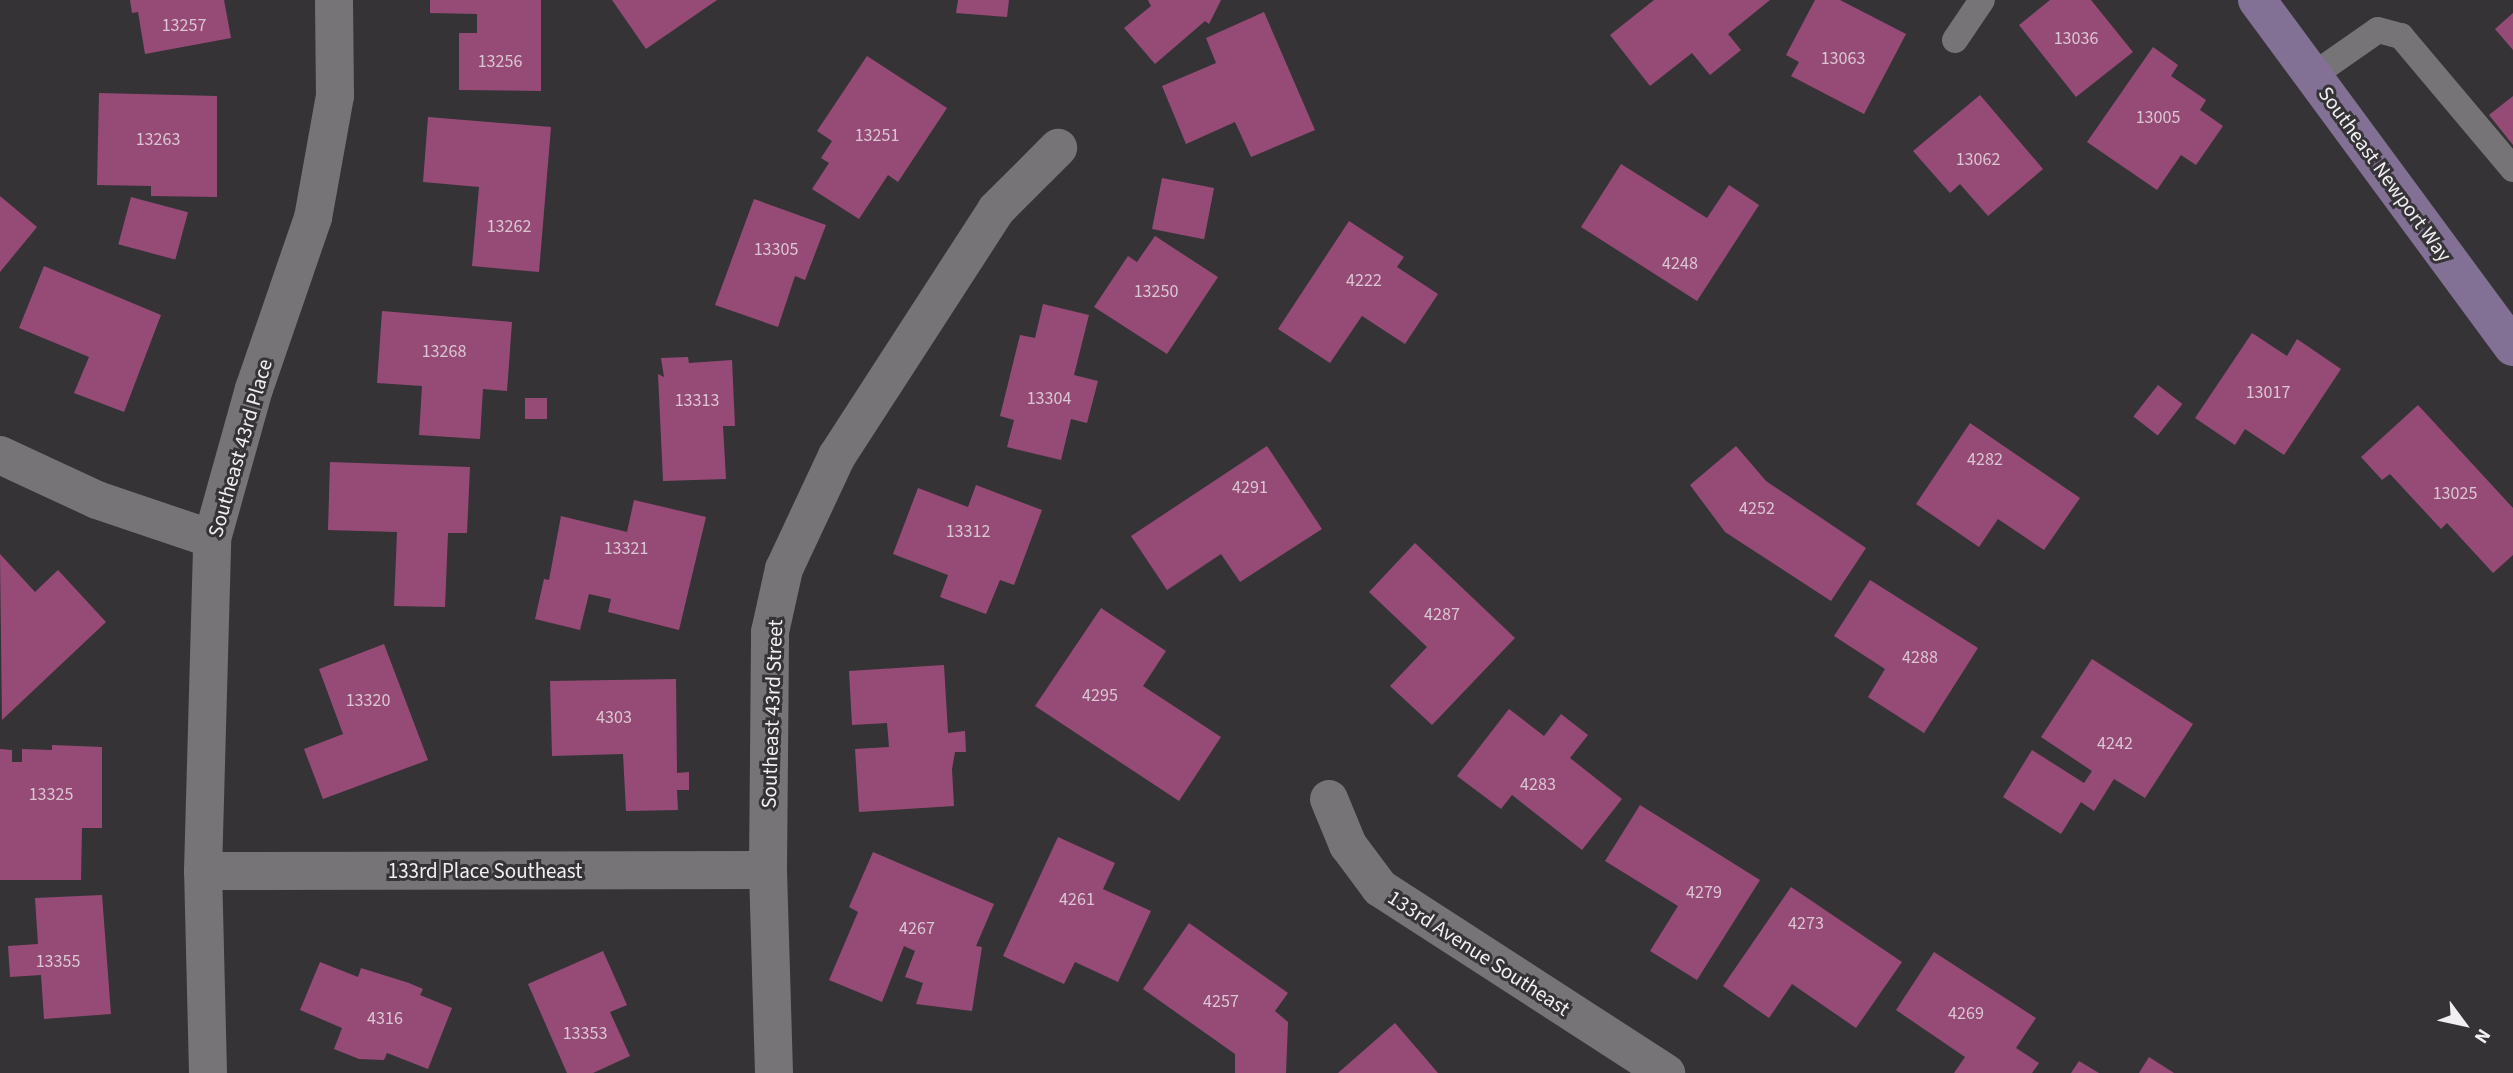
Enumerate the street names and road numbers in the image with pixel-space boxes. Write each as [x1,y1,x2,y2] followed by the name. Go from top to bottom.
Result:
[2313,82,2457,266] street label: Southeast Newport Way
[203,356,277,540] street label: Southeast 43rd Place
[756,619,788,809] street label: Southeast 43rd Street
[388,858,582,884] street label: 133rd Place Southeast
[1383,885,1575,1021] street label: 133rd Avenue Southeast

